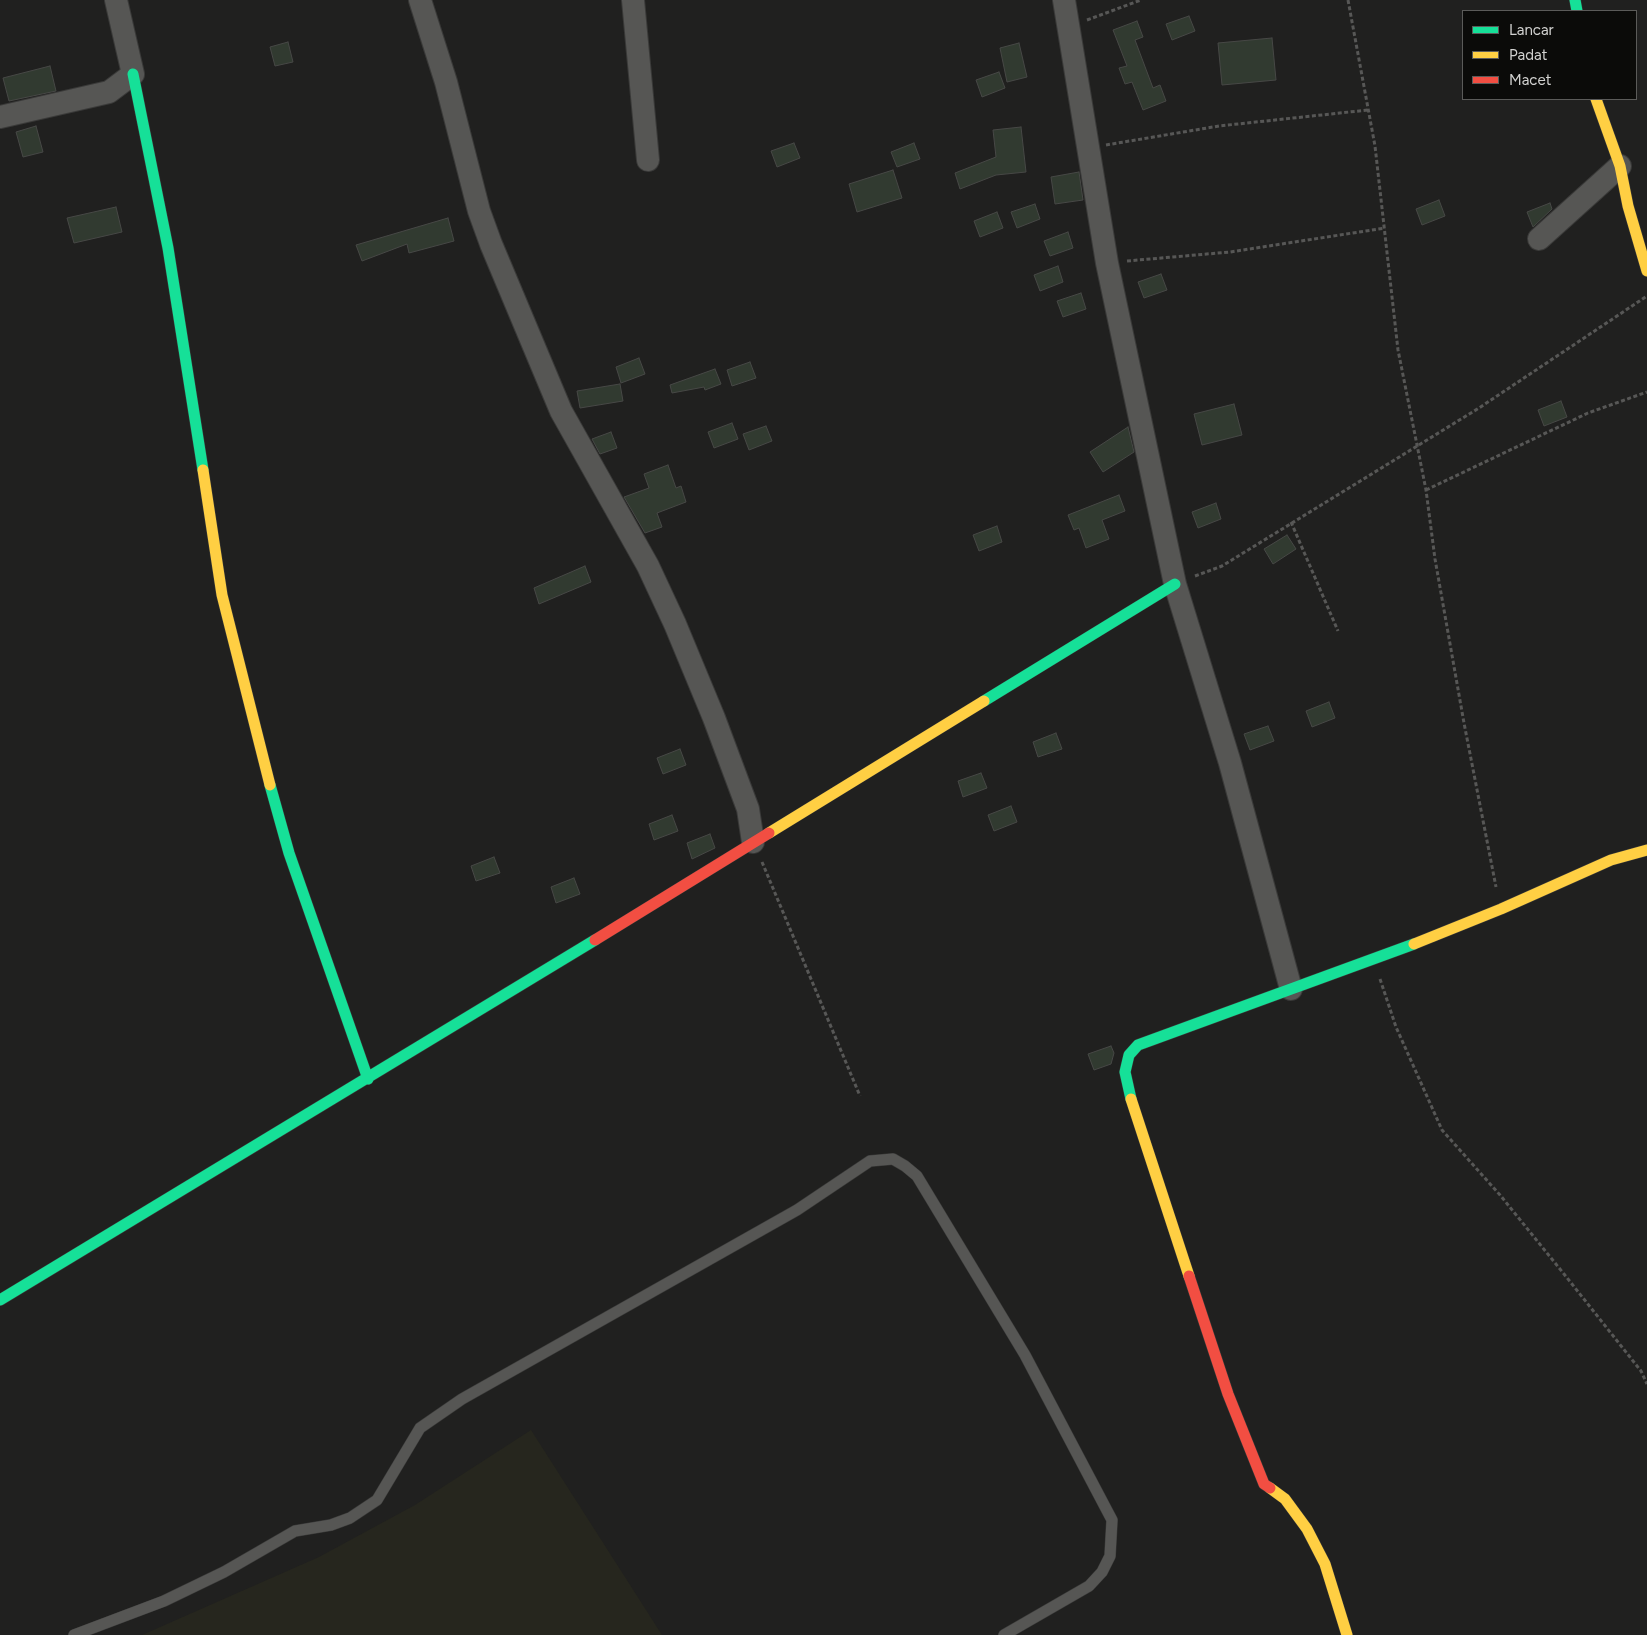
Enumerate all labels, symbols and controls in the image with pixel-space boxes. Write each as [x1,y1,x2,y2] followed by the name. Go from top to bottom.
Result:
[1462,10,1637,100] legend
[1509,21,1554,39] text: Lancar
[1509,46,1547,64] text: Padat
[1509,71,1551,89] text: Macet

